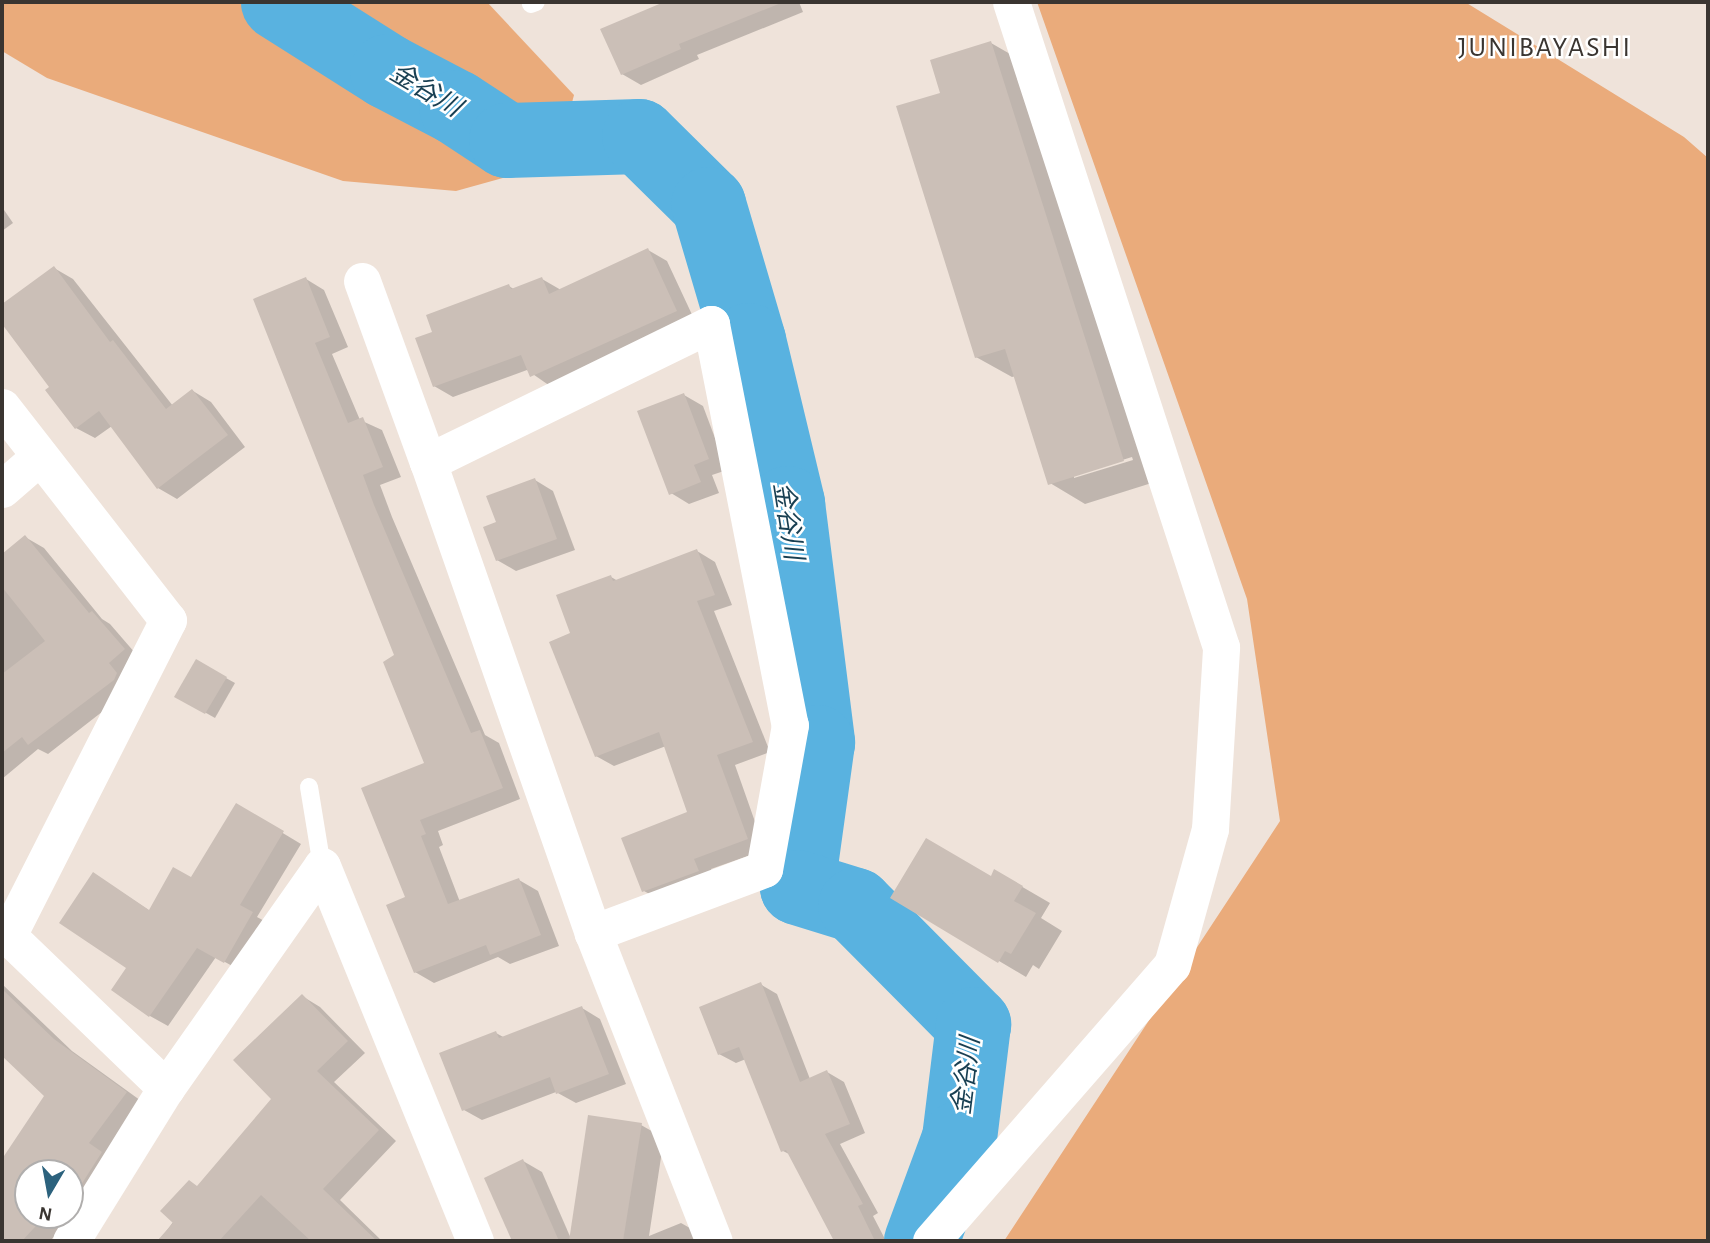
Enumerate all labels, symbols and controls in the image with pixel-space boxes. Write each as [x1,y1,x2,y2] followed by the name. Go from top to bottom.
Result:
[1459,31,1631,65] district label: JUNIBAYASHI
[384,58,466,124] water label: 金谷川
[765,480,809,562] water label: 金谷川
[947,1035,987,1117] water label: 金谷川
[14,1159,84,1229] north arrow
[37,1203,54,1224] text: N

